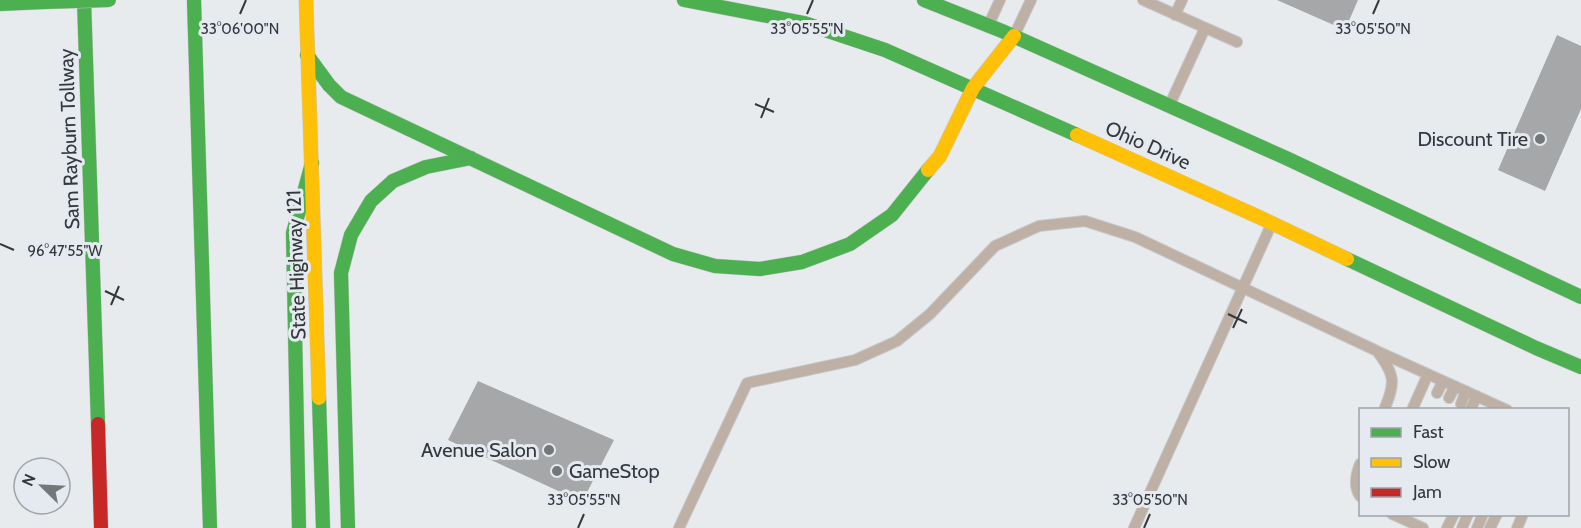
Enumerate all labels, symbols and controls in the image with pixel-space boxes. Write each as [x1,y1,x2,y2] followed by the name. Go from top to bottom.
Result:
[201,20,279,38] text: 33°06'00"N
[770,20,844,38] text: 33°05'55"N
[1335,20,1411,38] text: 33°05'50"N
[54,48,84,230] street label: Sam Rayburn Tollway
[1102,116,1194,174] street label: Ohio Drive
[1417,127,1528,151] place label: Discount Tire
[1533,132,1547,146] marker: Discount Tire
[281,190,311,340] street label: State Highway 121
[28,242,103,260] text: 96°47'55"W
[1359,408,1569,516] legend
[1413,421,1444,443] text: Fast
[421,438,537,462] place label: Avenue Salon
[542,443,556,457] marker: Avenue Salon
[1413,451,1450,473] text: Slow
[12,456,72,516] north arrow
[569,459,660,483] place label: GameStop
[550,464,564,478] marker: GameStop
[18,471,40,489] text: N
[1412,481,1442,503] text: Jam
[547,491,621,509] text: 33°05'55"N
[1112,491,1188,509] text: 33°05'50"N

